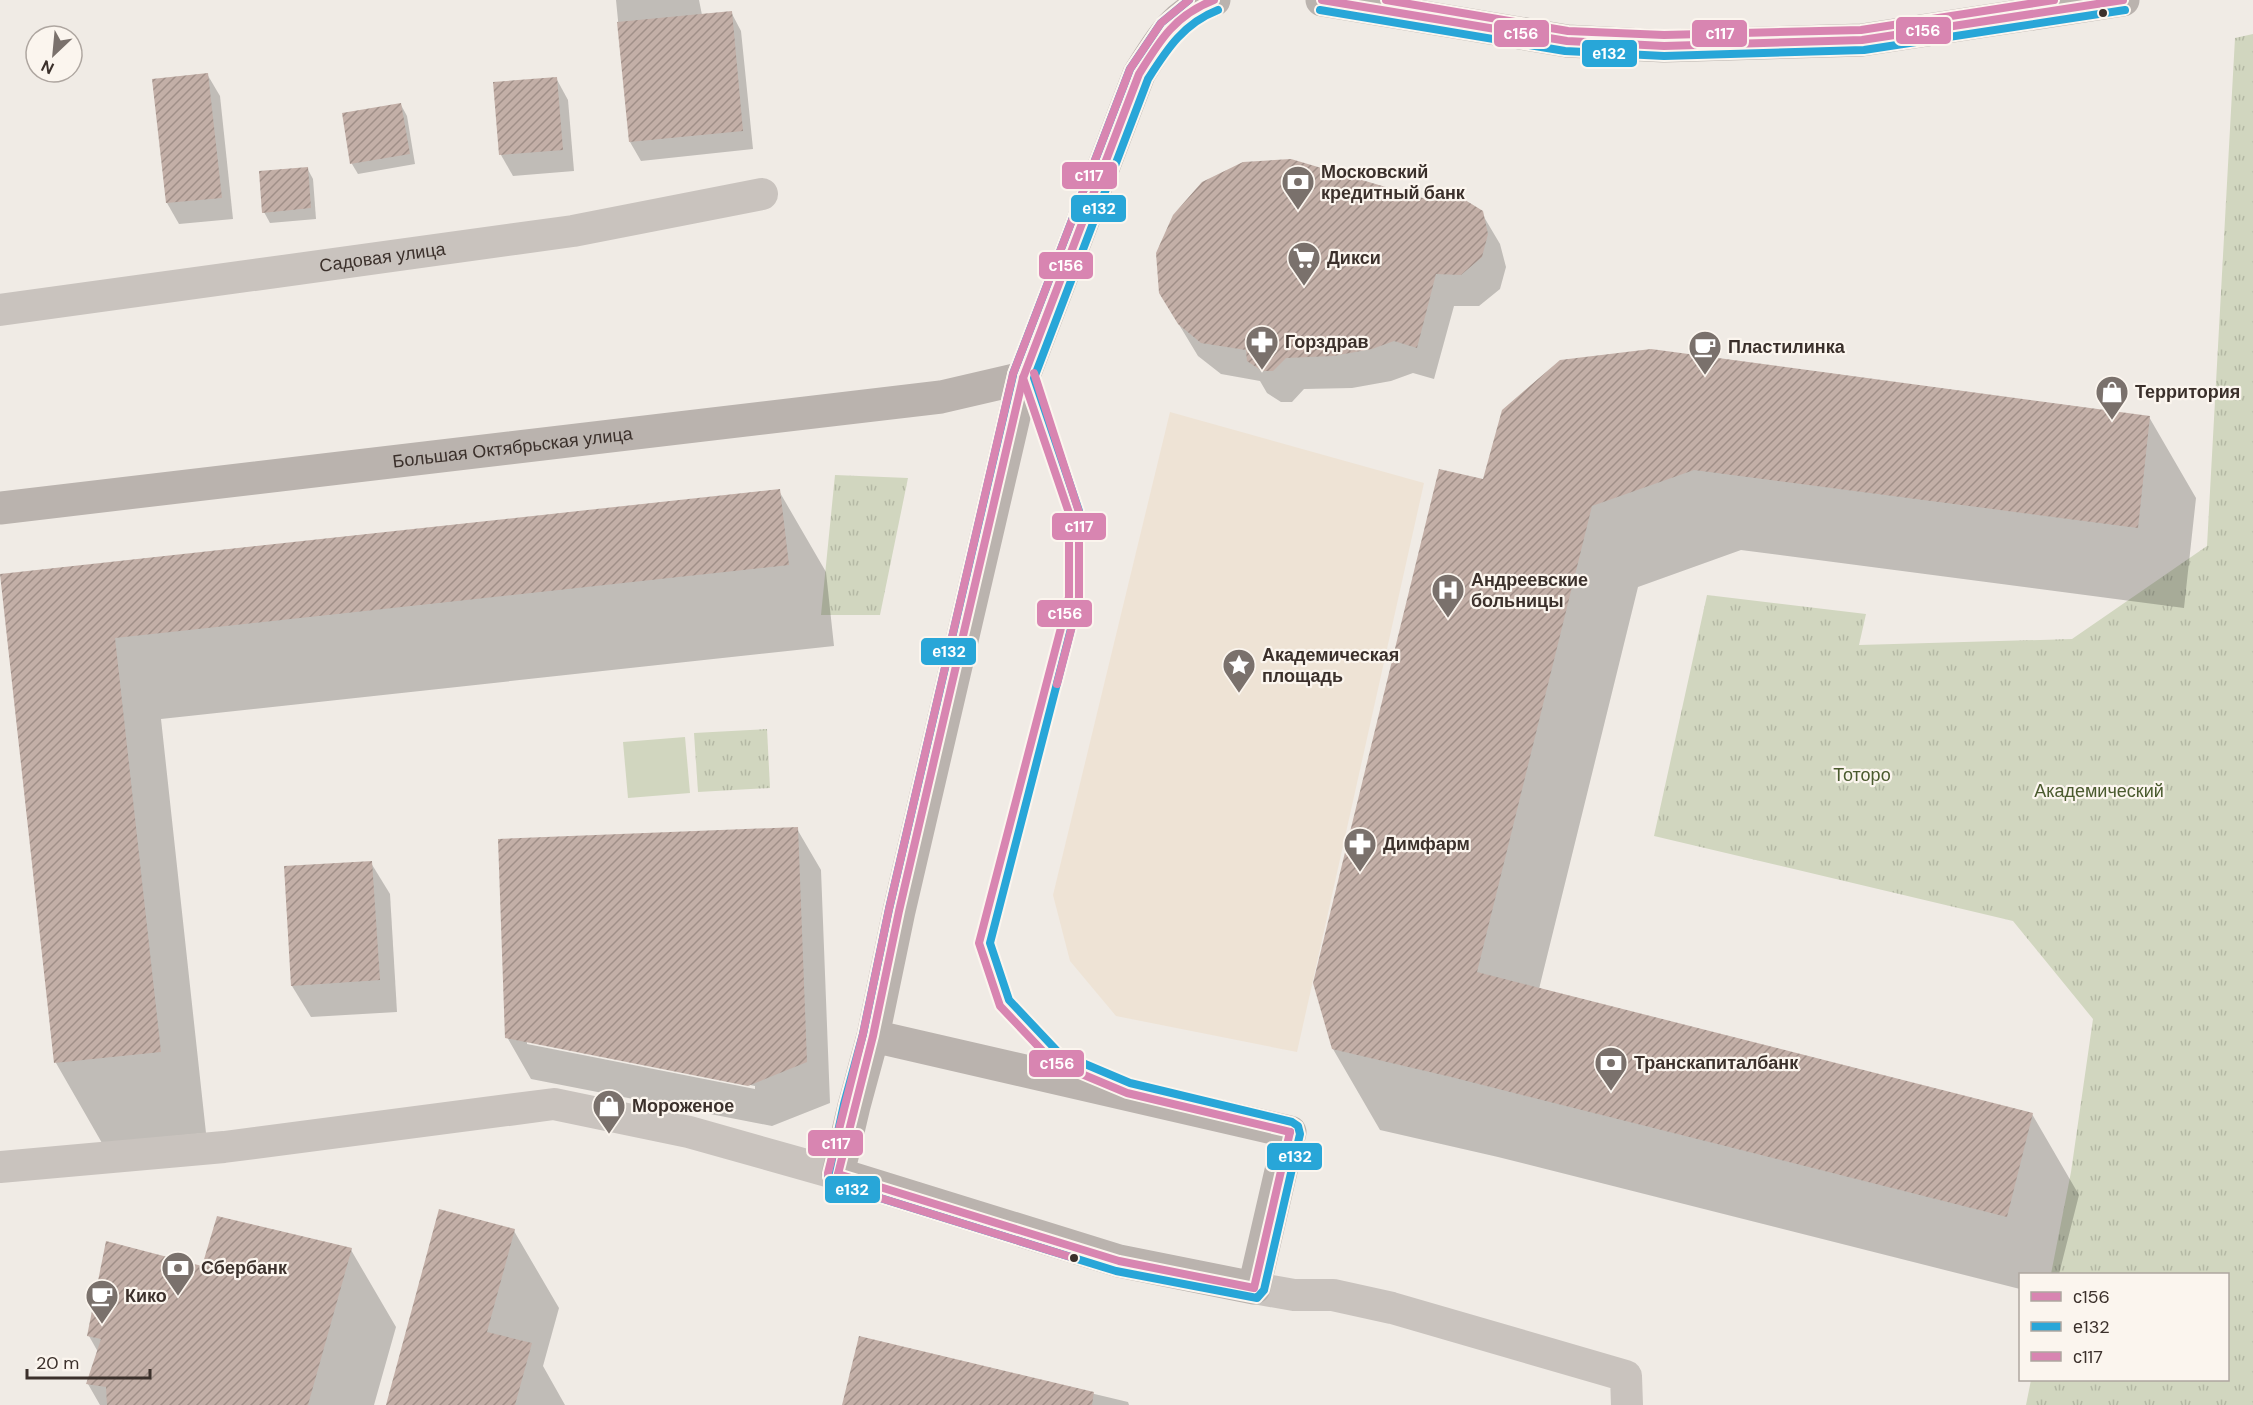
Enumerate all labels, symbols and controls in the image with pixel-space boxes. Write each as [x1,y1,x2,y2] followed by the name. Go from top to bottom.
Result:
[2097,7,2109,19] unlabelled marker
[1895,16,1952,45] line badge: с156
[1493,19,1550,48] line badge: с156
[1691,19,1748,48] line badge: с117
[1906,20,1940,41] text: с156
[1504,23,1538,44] text: с156
[1705,23,1735,44] text: с117
[24,24,84,84] north arrow
[1581,39,1638,68] line badge: е132
[1592,43,1626,64] text: е132
[38,55,57,79] text: N
[1321,160,1466,205] place label: Московский кредитный банк
[1061,161,1118,190] line badge: с117
[1280,164,1316,211] bank icon: Московский кредитный банк
[1074,165,1104,186] text: с117
[1070,194,1127,223] line badge: е132
[1082,198,1116,219] text: е132
[318,237,448,278] street label: Садовая улица
[1286,240,1322,287] supermarket icon: Дикси
[1327,246,1381,270] place label: Дикси
[1038,251,1094,280] line badge: с156
[1049,255,1083,276] text: с156
[1244,324,1280,371] pharmacy icon: Горздрав
[1687,329,1723,376] cafe icon: Пластилинка
[1285,330,1369,354] place label: Горздрав
[1728,335,1846,359] place label: Пластилинка
[2094,374,2130,421] shop icon: Территория
[2135,380,2240,404] place label: Территория
[391,421,635,474] street label: Большая Октябрьская улица
[1051,512,1107,541] line badge: с117
[1064,516,1094,537] text: с117
[1471,568,1588,613] place label: Андреевские больницы
[1430,572,1466,619] hospital icon: Андреевские больницы
[1036,599,1093,628] line badge: с156
[1048,603,1082,624] text: с156
[920,637,977,666] line badge: е132
[932,641,966,662] text: е132
[1262,643,1399,688] place label: Академическая площадь
[1221,647,1257,694] place icon: Академическая площадь
[1833,763,1891,787] park label: Тоторо
[2034,779,2164,803] park label: Академический
[1342,826,1378,873] pharmacy icon: Димфарм
[1383,832,1470,856] place label: Димфарм
[1593,1045,1629,1092] bank icon: Транскапиталбанк
[1028,1049,1085,1078] line badge: с156
[1634,1051,1799,1075] place label: Транскапиталбанк
[1040,1053,1074,1074] text: с156
[591,1088,627,1135] shop icon: Мороженое
[632,1094,734,1118] place label: Мороженое
[807,1129,864,1157] line badge: с117
[821,1133,851,1154] text: с117
[1266,1142,1323,1171] line badge: е132
[1278,1146,1312,1167] text: е132
[824,1175,881,1204] line badge: е132
[835,1179,869,1200] text: е132
[160,1250,196,1297] bank icon: Сбербанк
[1068,1252,1080,1264] unlabelled marker
[201,1256,288,1280] place label: Сбербанк
[2019,1273,2229,1381] legend
[84,1278,120,1325] cafe icon: Кико
[125,1284,167,1308] place label: Кико
[2073,1285,2110,1309] text: с156
[2073,1315,2110,1339] text: е132
[27,1342,150,1380] scale bar
[2073,1345,2103,1369] text: с117
[36,1351,79,1375] text: 20 m

